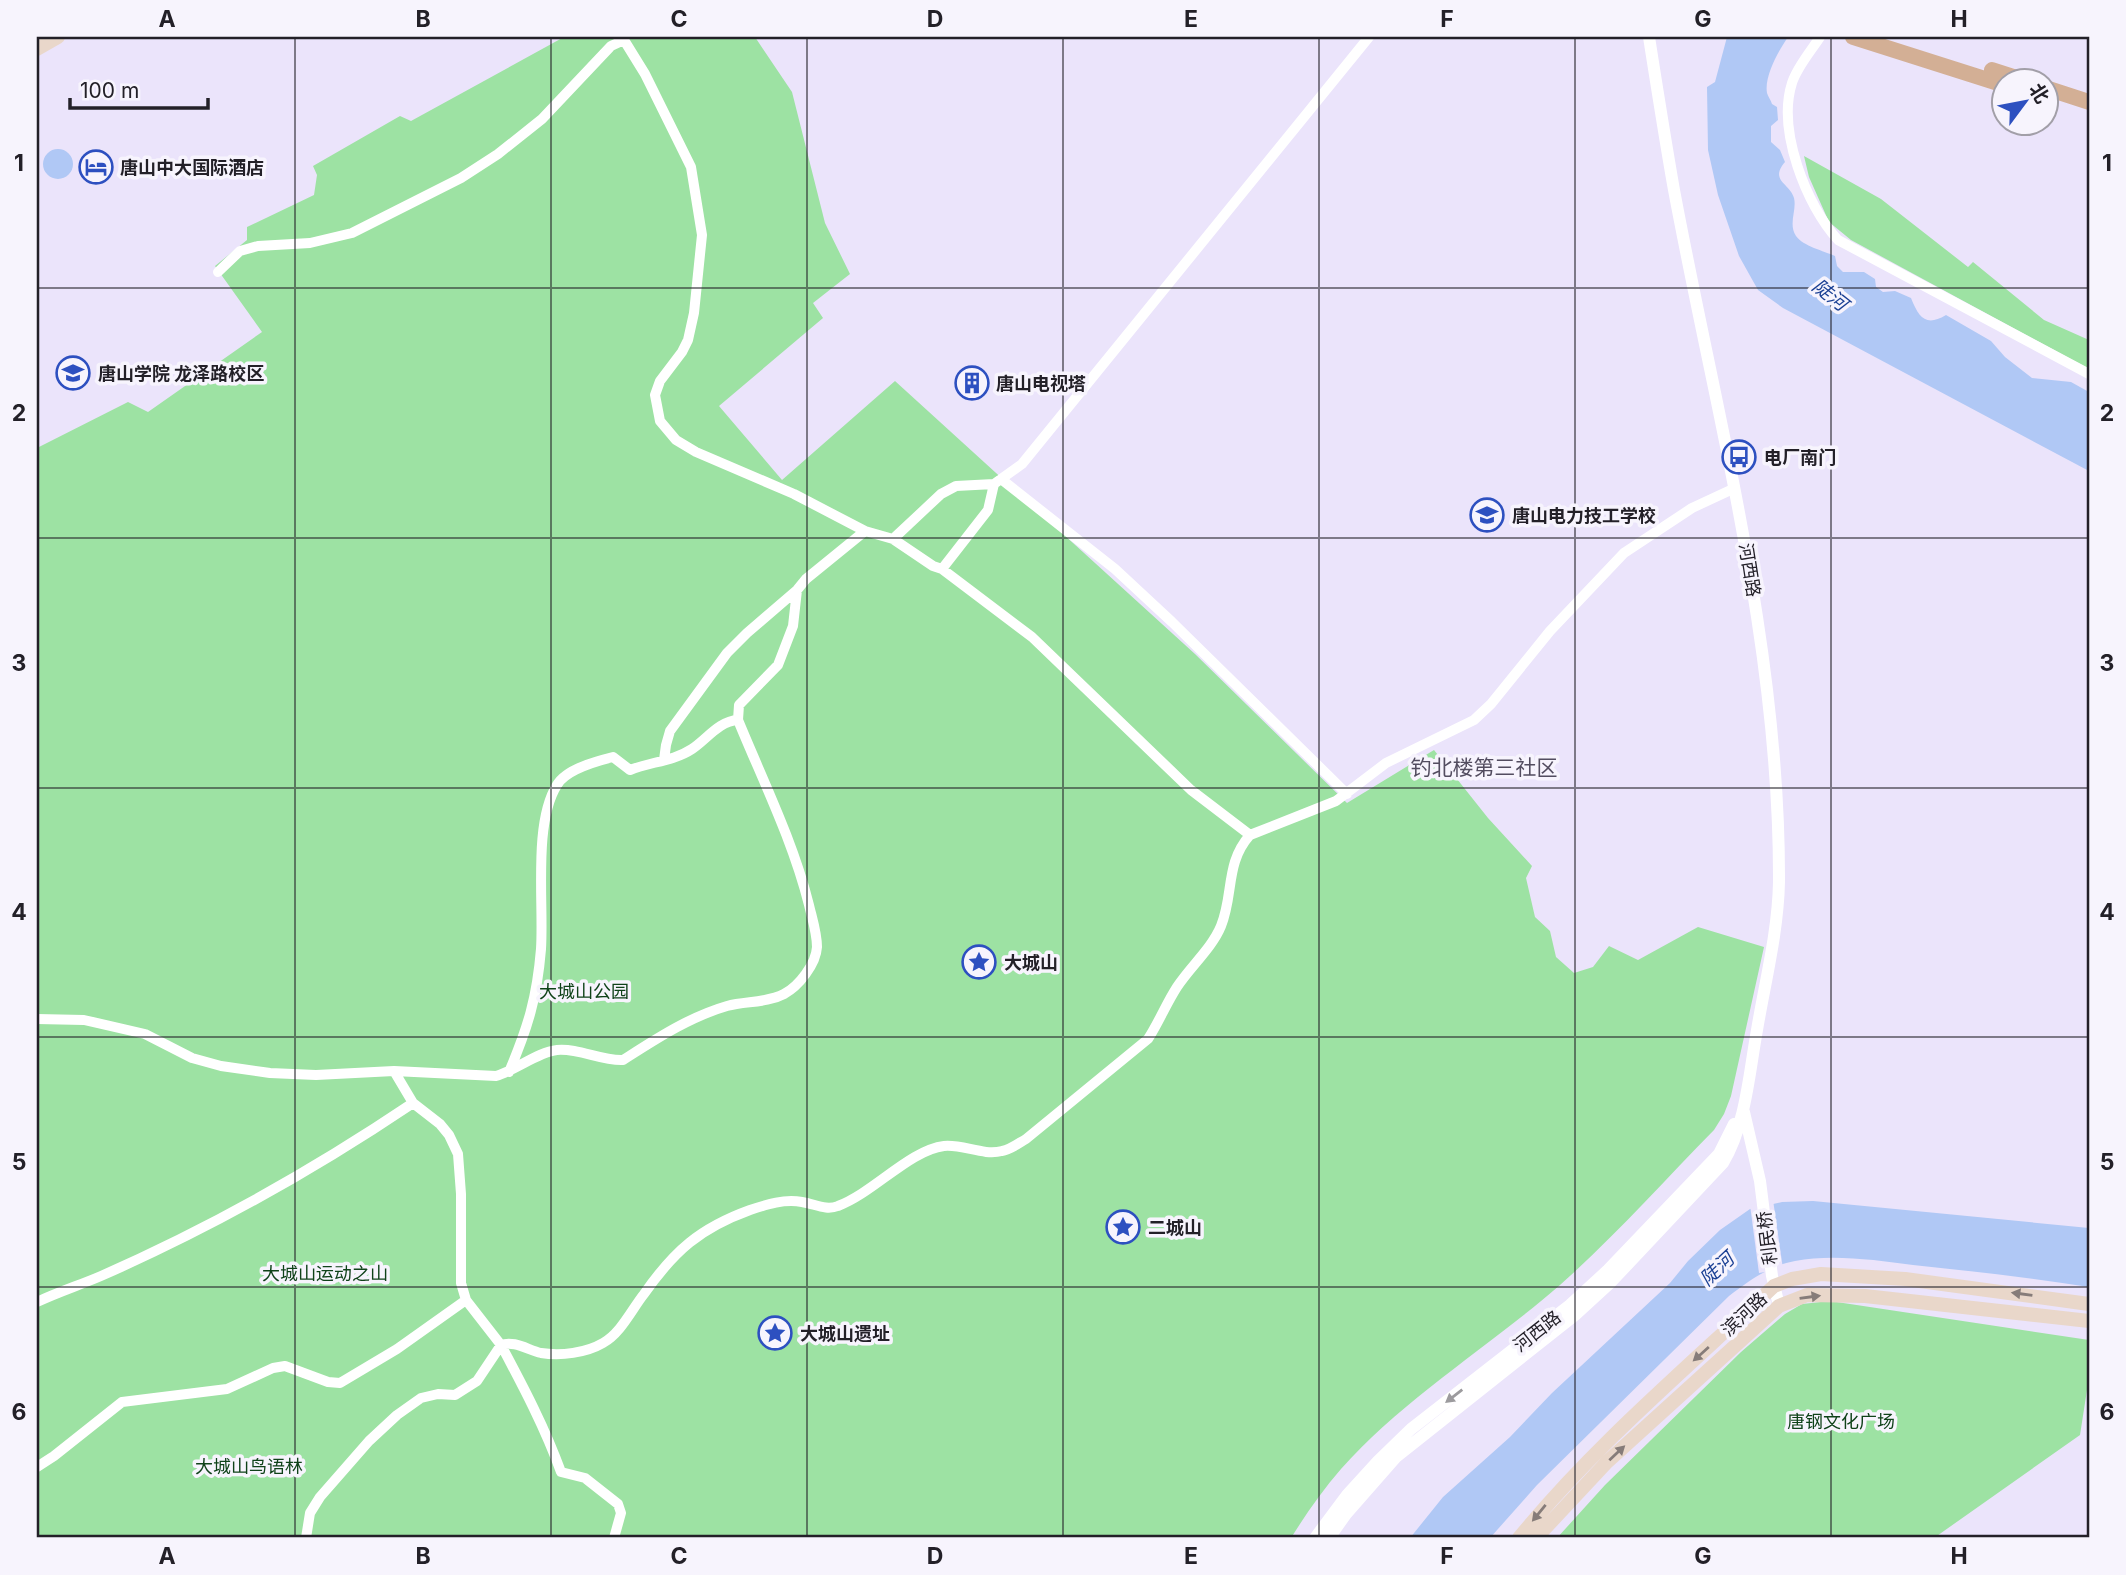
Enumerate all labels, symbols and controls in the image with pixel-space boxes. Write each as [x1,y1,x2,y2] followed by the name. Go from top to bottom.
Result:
[158,5,176,33] text: A
[415,5,431,33] text: B
[670,5,688,33] text: C
[927,5,943,33] text: D
[1184,5,1198,33] text: E
[1440,5,1454,33] text: F
[1694,5,1712,33] text: G
[1950,5,1968,33] text: H
[70,66,208,110] scale bar
[1990,66,2060,136] north arrow
[80,78,139,103] text: 100 m
[2024,79,2054,107] text: 北
[77,148,115,186] hotel icon: 唐山中大国际酒店
[14,149,24,177] text: 1
[2102,149,2112,177] text: 1
[120,157,264,178] place label: 唐山中大国际酒店
[1808,274,1855,318] water label: 陡河
[54,354,92,392] school or university icon: 唐山学院 龙泽路校区
[98,363,264,384] place label: 唐山学院 龙泽路校区
[953,364,991,402] building icon: 唐山电视塔
[996,373,1086,394] place label: 唐山电视塔
[12,399,26,427] text: 2
[2100,399,2114,427] text: 2
[1720,438,1758,476] bus stop icon: 电厂南门
[1764,447,1836,468] place label: 电厂南门
[1468,496,1506,534] school or university icon: 唐山电力技工学校
[1512,505,1656,526] place label: 唐山电力技工学校
[1735,542,1765,598] street label: 河西路
[12,649,26,677] text: 3
[2100,649,2114,677] text: 3
[1411,755,1558,780] district label: 钓北楼第三社区
[11,898,27,926] text: 4
[2099,898,2115,926] text: 4
[960,943,998,981] place icon: 大城山
[1004,952,1058,973] place label: 大城山
[539,981,629,1002] park label: 大城山公园
[12,1148,26,1176] text: 5
[2100,1148,2114,1176] text: 5
[1104,1208,1142,1246] place icon: 二城山
[1753,1210,1781,1266] street label: 利民桥
[1148,1217,1202,1238] place label: 二城山
[1695,1245,1742,1290] water label: 陡河
[262,1263,388,1284] park label: 大城山运动之山
[1717,1288,1771,1340] street label: 滨河路
[2011,1288,2033,1299] one-way arrow
[1799,1291,1821,1302] one-way arrow
[1509,1306,1565,1356] street label: 河西路
[756,1314,794,1352] place icon: 大城山遗址
[800,1323,890,1344] place label: 大城山遗址
[1692,1346,1710,1362] one-way arrow
[1445,1388,1463,1403] one-way arrow
[12,1398,26,1426] text: 6
[2100,1398,2114,1426] text: 6
[1787,1411,1895,1432] park label: 唐钢文化广场
[1608,1446,1625,1462] one-way arrow
[195,1456,303,1477] park label: 大城山鸟语林
[1532,1504,1547,1522] one-way arrow
[158,1542,176,1570] text: A
[415,1542,431,1570] text: B
[670,1542,688,1570] text: C
[927,1542,943,1570] text: D
[1184,1542,1198,1570] text: E
[1440,1542,1454,1570] text: F
[1694,1542,1712,1570] text: G
[1950,1542,1968,1570] text: H

